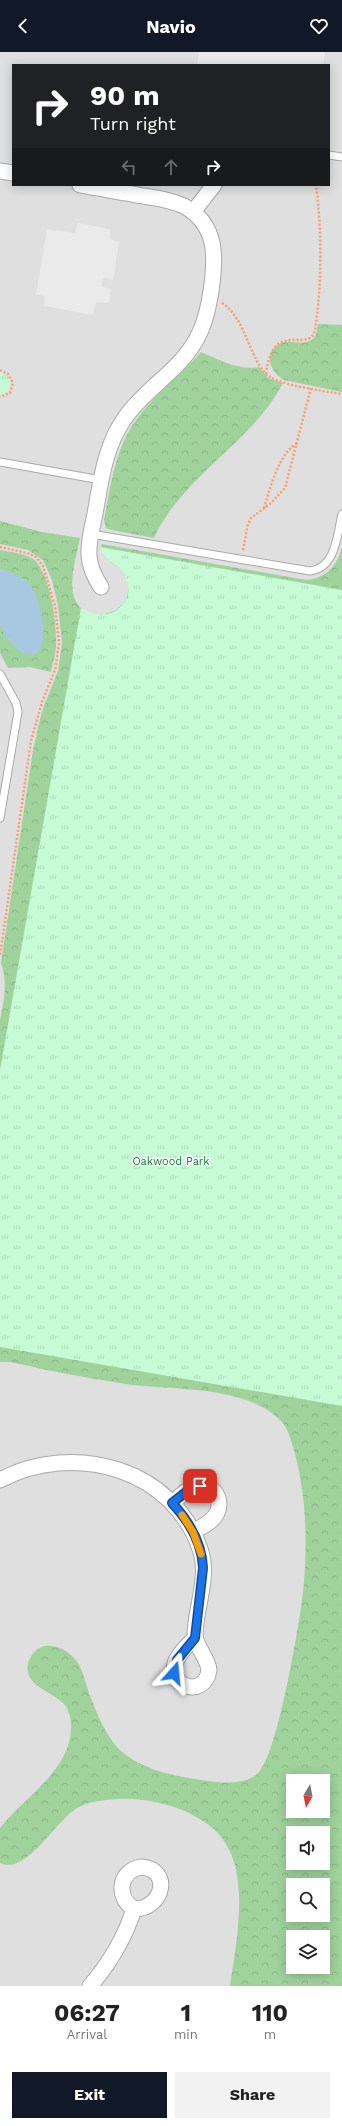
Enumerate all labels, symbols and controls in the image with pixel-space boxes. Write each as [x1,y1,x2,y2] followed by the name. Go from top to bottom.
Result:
[12,15,34,37] icon: back
[308,15,330,37] icon: heart
[146,16,196,37] text: Navio
[90,79,160,112] text: 90 m
[24,80,76,132] icon: right
[90,113,176,134] text: Turn right
[118,156,140,178] icon: left
[160,156,182,178] icon: ahead
[202,156,224,178] icon: right
[132,1155,210,1168] park label: Oakwood Park
[183,1469,217,1503] pin
[189,1475,211,1497] icon: arrive
[153,1652,195,1694] position arrow
[286,1774,330,1818] north arrow
[286,1774,330,1974] map controls
[286,1826,330,1870] button: sound
[286,1878,330,1922] button: search
[286,1930,330,1974] button: layers
[54,1999,120,2027] text: 06:27
[181,1999,191,2027] text: 1
[252,1999,288,2027] text: 110
[67,2027,107,2042] text: Arrival
[174,2027,198,2042] text: min
[264,2027,276,2042] text: m
[12,2072,167,2118] button: Exit
[175,2072,330,2118] button: Share

